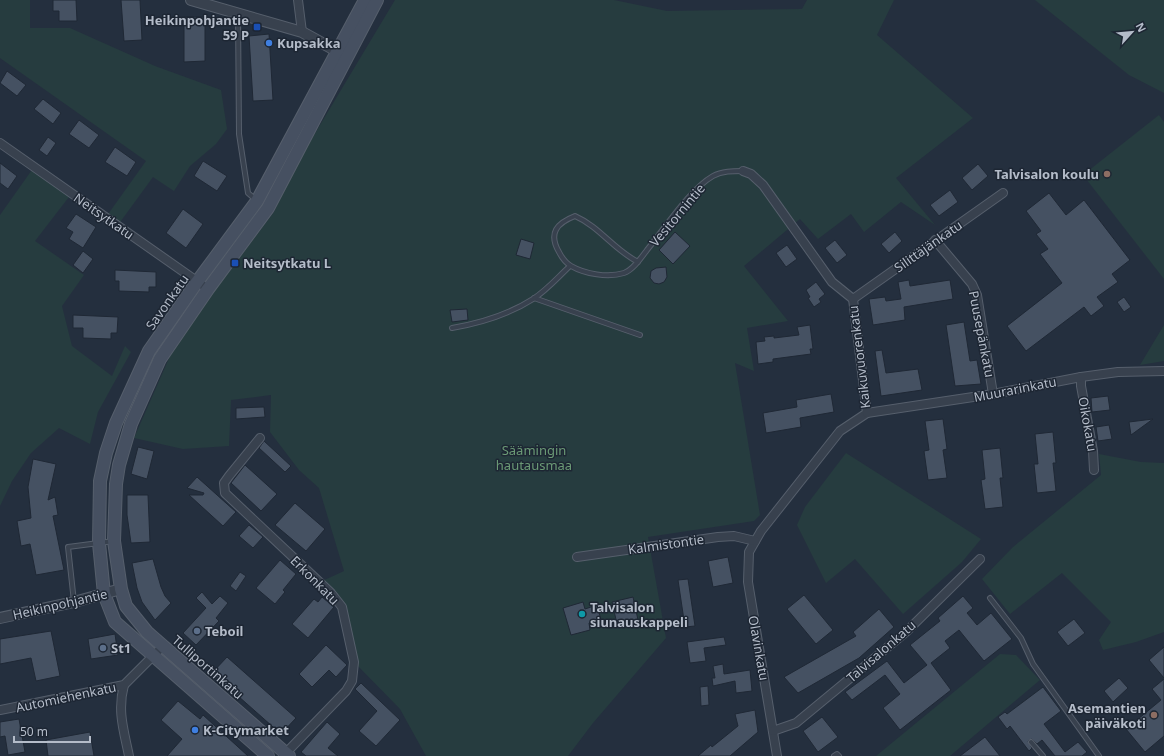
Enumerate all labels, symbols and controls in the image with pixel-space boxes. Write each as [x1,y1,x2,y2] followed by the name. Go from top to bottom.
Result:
[145,11,249,44] place label: Heikinpohjantie 59 P
[1112,12,1152,52] north arrow
[1133,20,1150,35] text: N
[252,22,262,32] marker: Heikinpohjantie 59 P
[277,34,341,52] place label: Kupsakka
[264,38,274,48] marker: Kupsakka
[994,165,1099,183] place label: Talvisalon koulu
[1102,169,1112,179] marker: Talvisalon koulu
[645,180,709,250] street label: Vesitornintie
[70,189,138,243] street label: Neitsytkatu
[890,216,966,276] street label: Silittäjänkatu
[243,254,331,272] place label: Neitsytkatu L
[230,258,240,268] marker: Neitsytkatu L
[141,271,193,333] street label: Savonkatu
[965,289,999,379] street label: Puusepänkatu
[844,304,874,410] street label: Kaikuvuorenkatu
[972,372,1058,406] street label: Muurarinkatu
[1074,395,1102,453] street label: Oikokatu
[496,441,572,474] park label: Säämingin hautausmaa
[627,530,705,558] street label: Kalmistontie
[287,552,343,608] street label: Erkonkatu
[11,584,109,624] street label: Heikinpohjantie
[590,598,688,631] place label: Talvisalon siunauskappeli
[577,609,587,619] marker: Talvisalon siunauskappeli
[744,614,774,682] street label: Olavinkatu
[842,616,920,686] street label: Talvisalonkatu
[205,622,243,640] place label: Teboil
[192,626,202,636] marker: Teboil
[169,631,247,703] street label: Tulliportinkatu
[111,639,131,657] place label: St1
[98,643,108,653] marker: St1
[14,678,118,716] street label: Automiehenkatu
[1068,699,1146,732] place label: Asemantien päiväkoti
[1149,710,1159,720] marker: Asemantien päiväkoti
[14,718,90,744] scale bar
[203,721,289,739] place label: K-Citymarket
[20,723,48,740] text: 50 m
[190,725,200,735] marker: K-Citymarket

